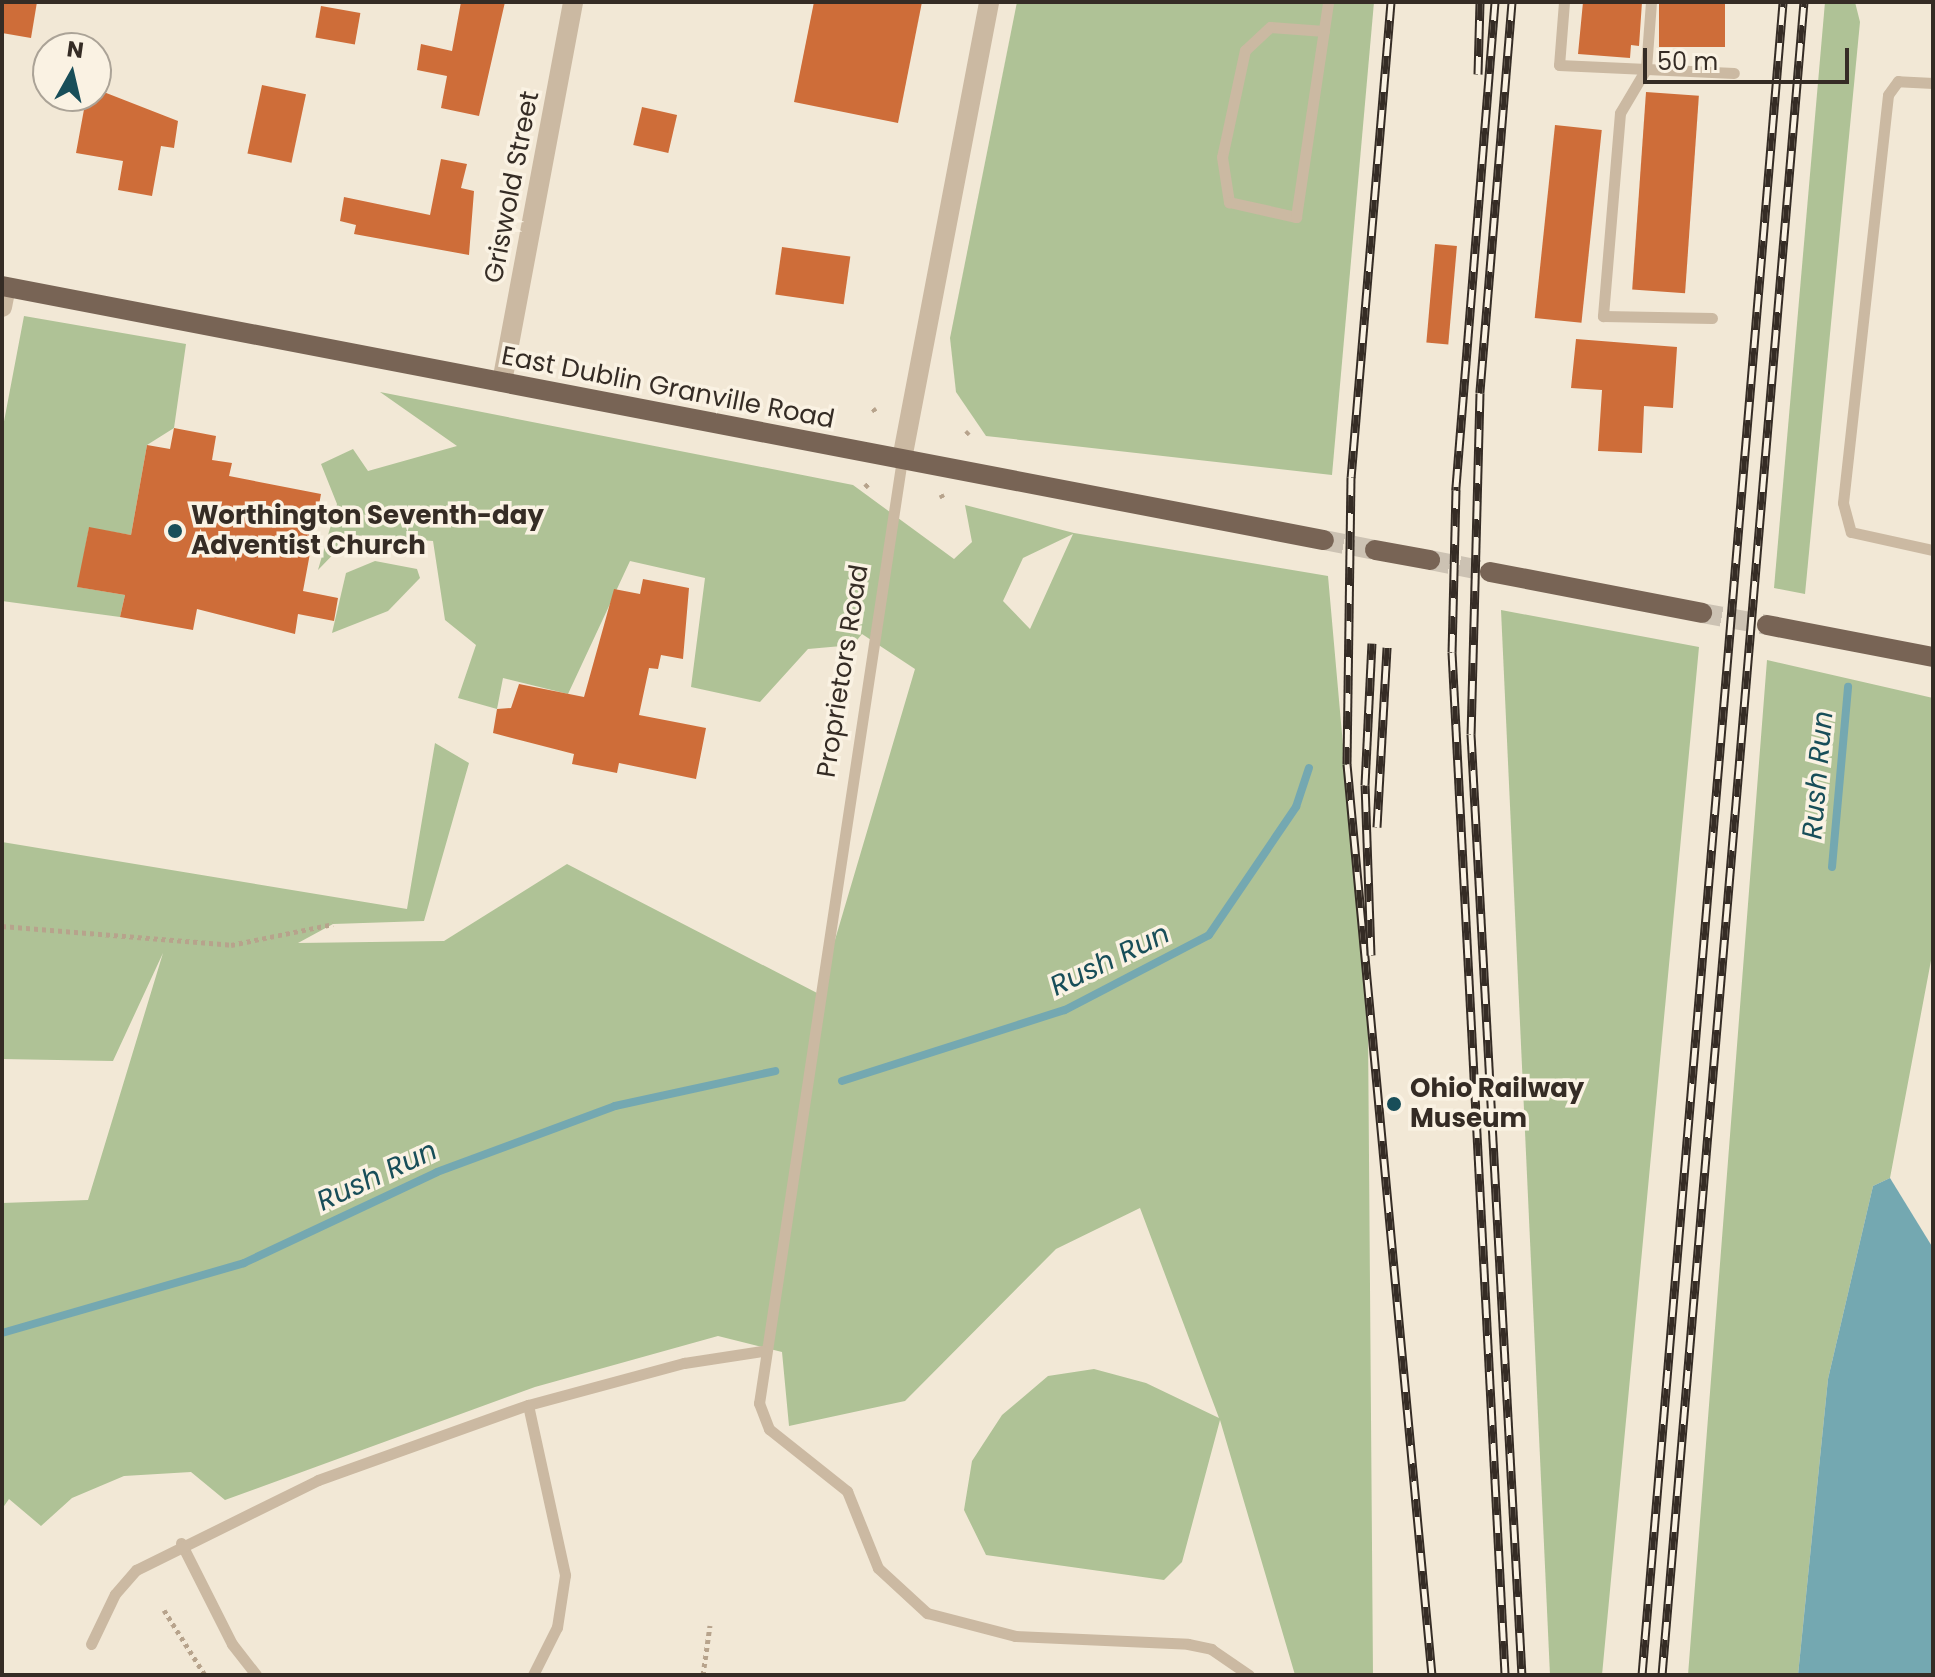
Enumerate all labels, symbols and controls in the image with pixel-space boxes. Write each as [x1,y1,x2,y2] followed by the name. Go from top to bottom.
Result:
[32,32,112,112] north arrow
[1647,32,1853,82] scale bar
[65,33,85,66] text: N
[1657,45,1718,78] text: 50 m
[478,88,546,286] street label: Griswold Street
[499,340,837,436] street label: East Dublin Granville Road
[191,500,544,562] place label: Worthington Seventh-day Adventist Church
[166,522,184,540] marker: Worthington Seventh-day Adventist Church
[811,562,875,780] street label: Proprietors Road
[1796,709,1840,841] water label: Rush Run
[1045,917,1175,1003] water label: Rush Run
[1410,1073,1584,1134] place label: Ohio Railway Museum
[1385,1095,1403,1113] marker: Ohio Railway Museum
[312,1134,442,1218] water label: Rush Run

